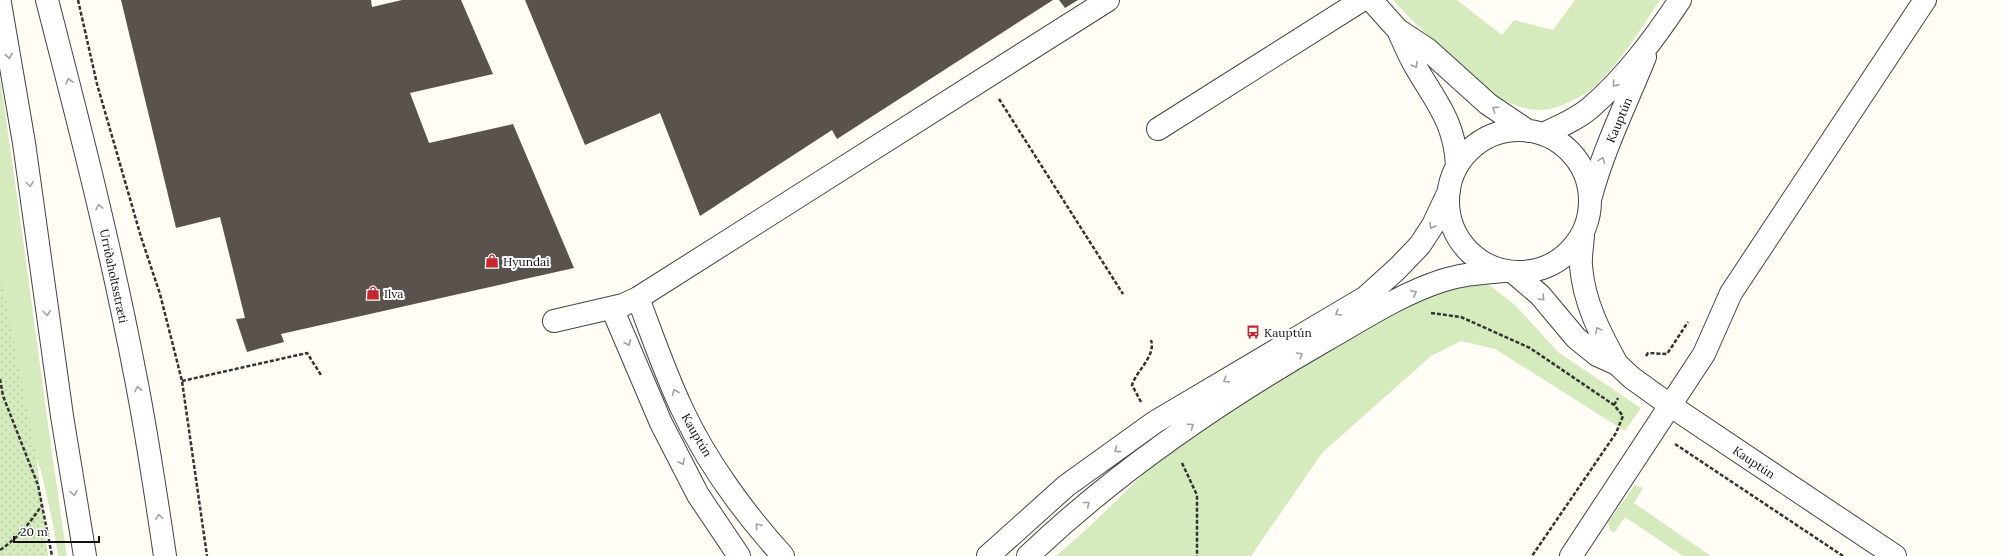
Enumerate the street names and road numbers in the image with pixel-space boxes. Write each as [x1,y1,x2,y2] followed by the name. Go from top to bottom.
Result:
[1603,95,1635,145] street label: Kauptún
[97,228,131,324] street label: Urriðaholtsstræti
[679,411,715,459] street label: Kauptún
[1730,442,1778,482] street label: Kauptún

